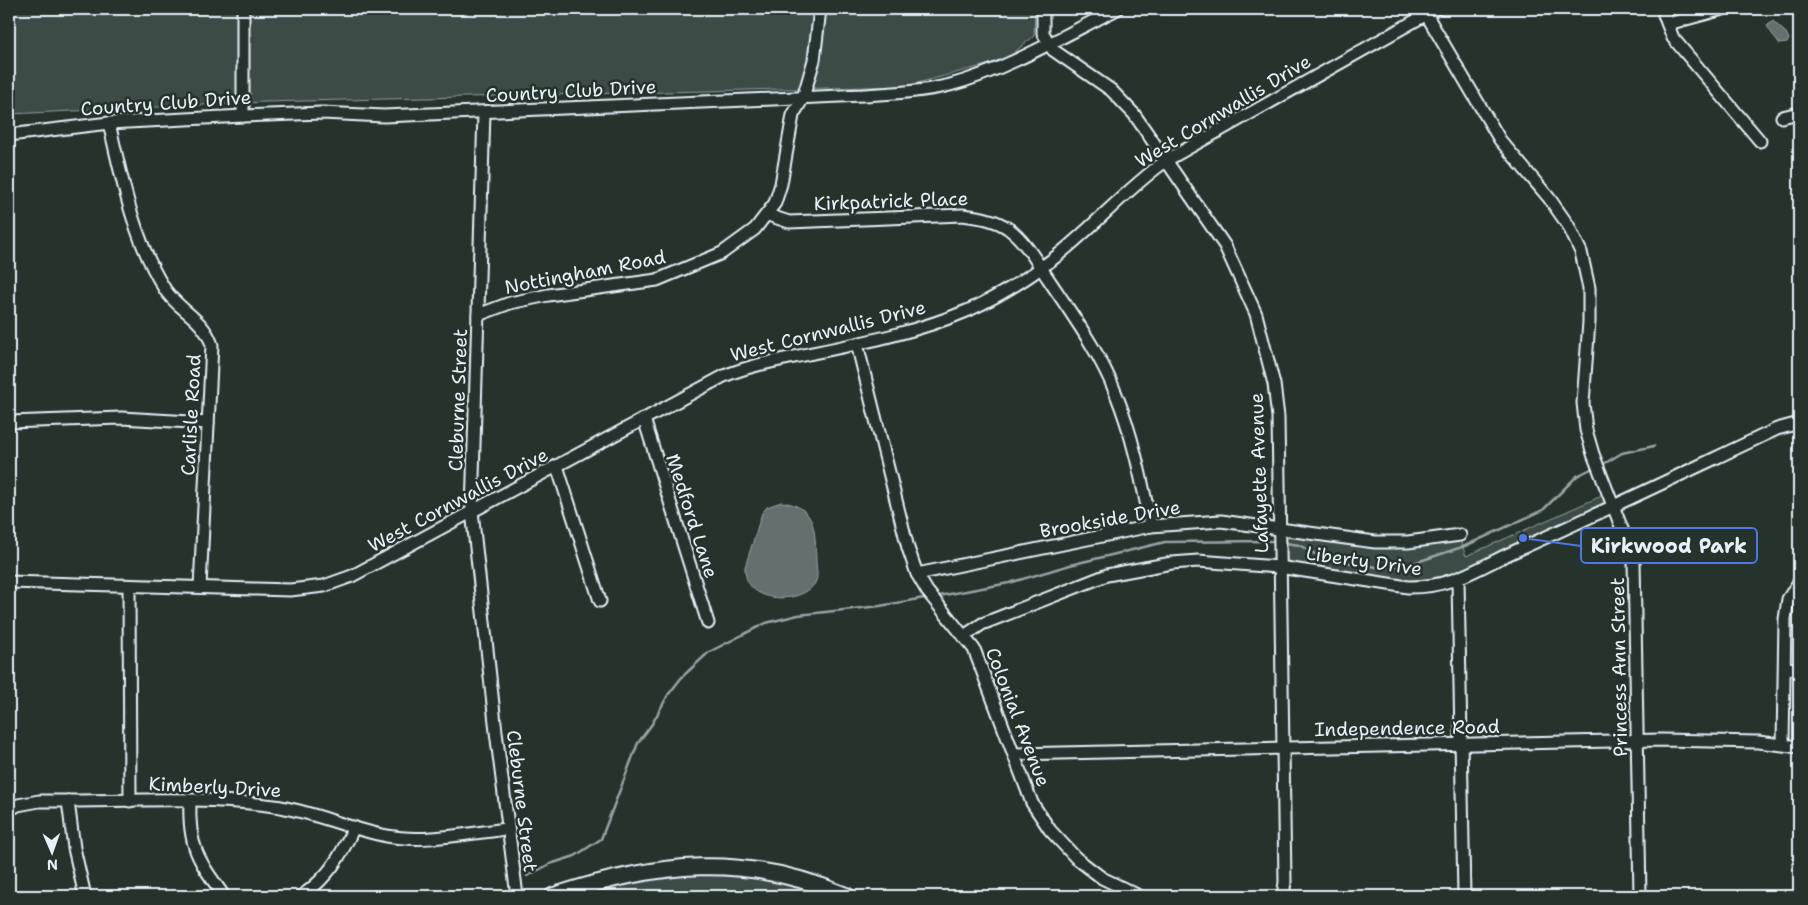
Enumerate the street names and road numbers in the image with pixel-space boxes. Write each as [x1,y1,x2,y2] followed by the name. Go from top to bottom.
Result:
[1131,49,1315,173] street label: West Cornwallis Drive
[485,74,657,108] street label: Country Club Drive
[80,85,252,121] street label: Country Club Drive
[813,186,969,216] street label: Kirkpatrick Place
[502,244,668,300] street label: Nottingham Road
[728,295,928,367] street label: West Cornwallis Drive
[443,328,473,472] street label: Cleburne Street
[175,354,207,476] street label: Carlisle Road
[1244,392,1274,554] street label: Lafayette Avenue
[363,442,553,558] street label: West Cornwallis Drive
[660,451,724,581] street label: Medford Lane
[1038,494,1182,544] street label: Brookside Drive
[1304,540,1424,582] street label: Liberty Drive
[1605,577,1633,757] street label: Princess Ann Street
[980,644,1056,790] street label: Colonial Avenue
[1314,714,1500,742] street label: Independence Road
[501,729,543,873] street label: Cleburne Street
[148,771,282,803] street label: Kimberly Drive

